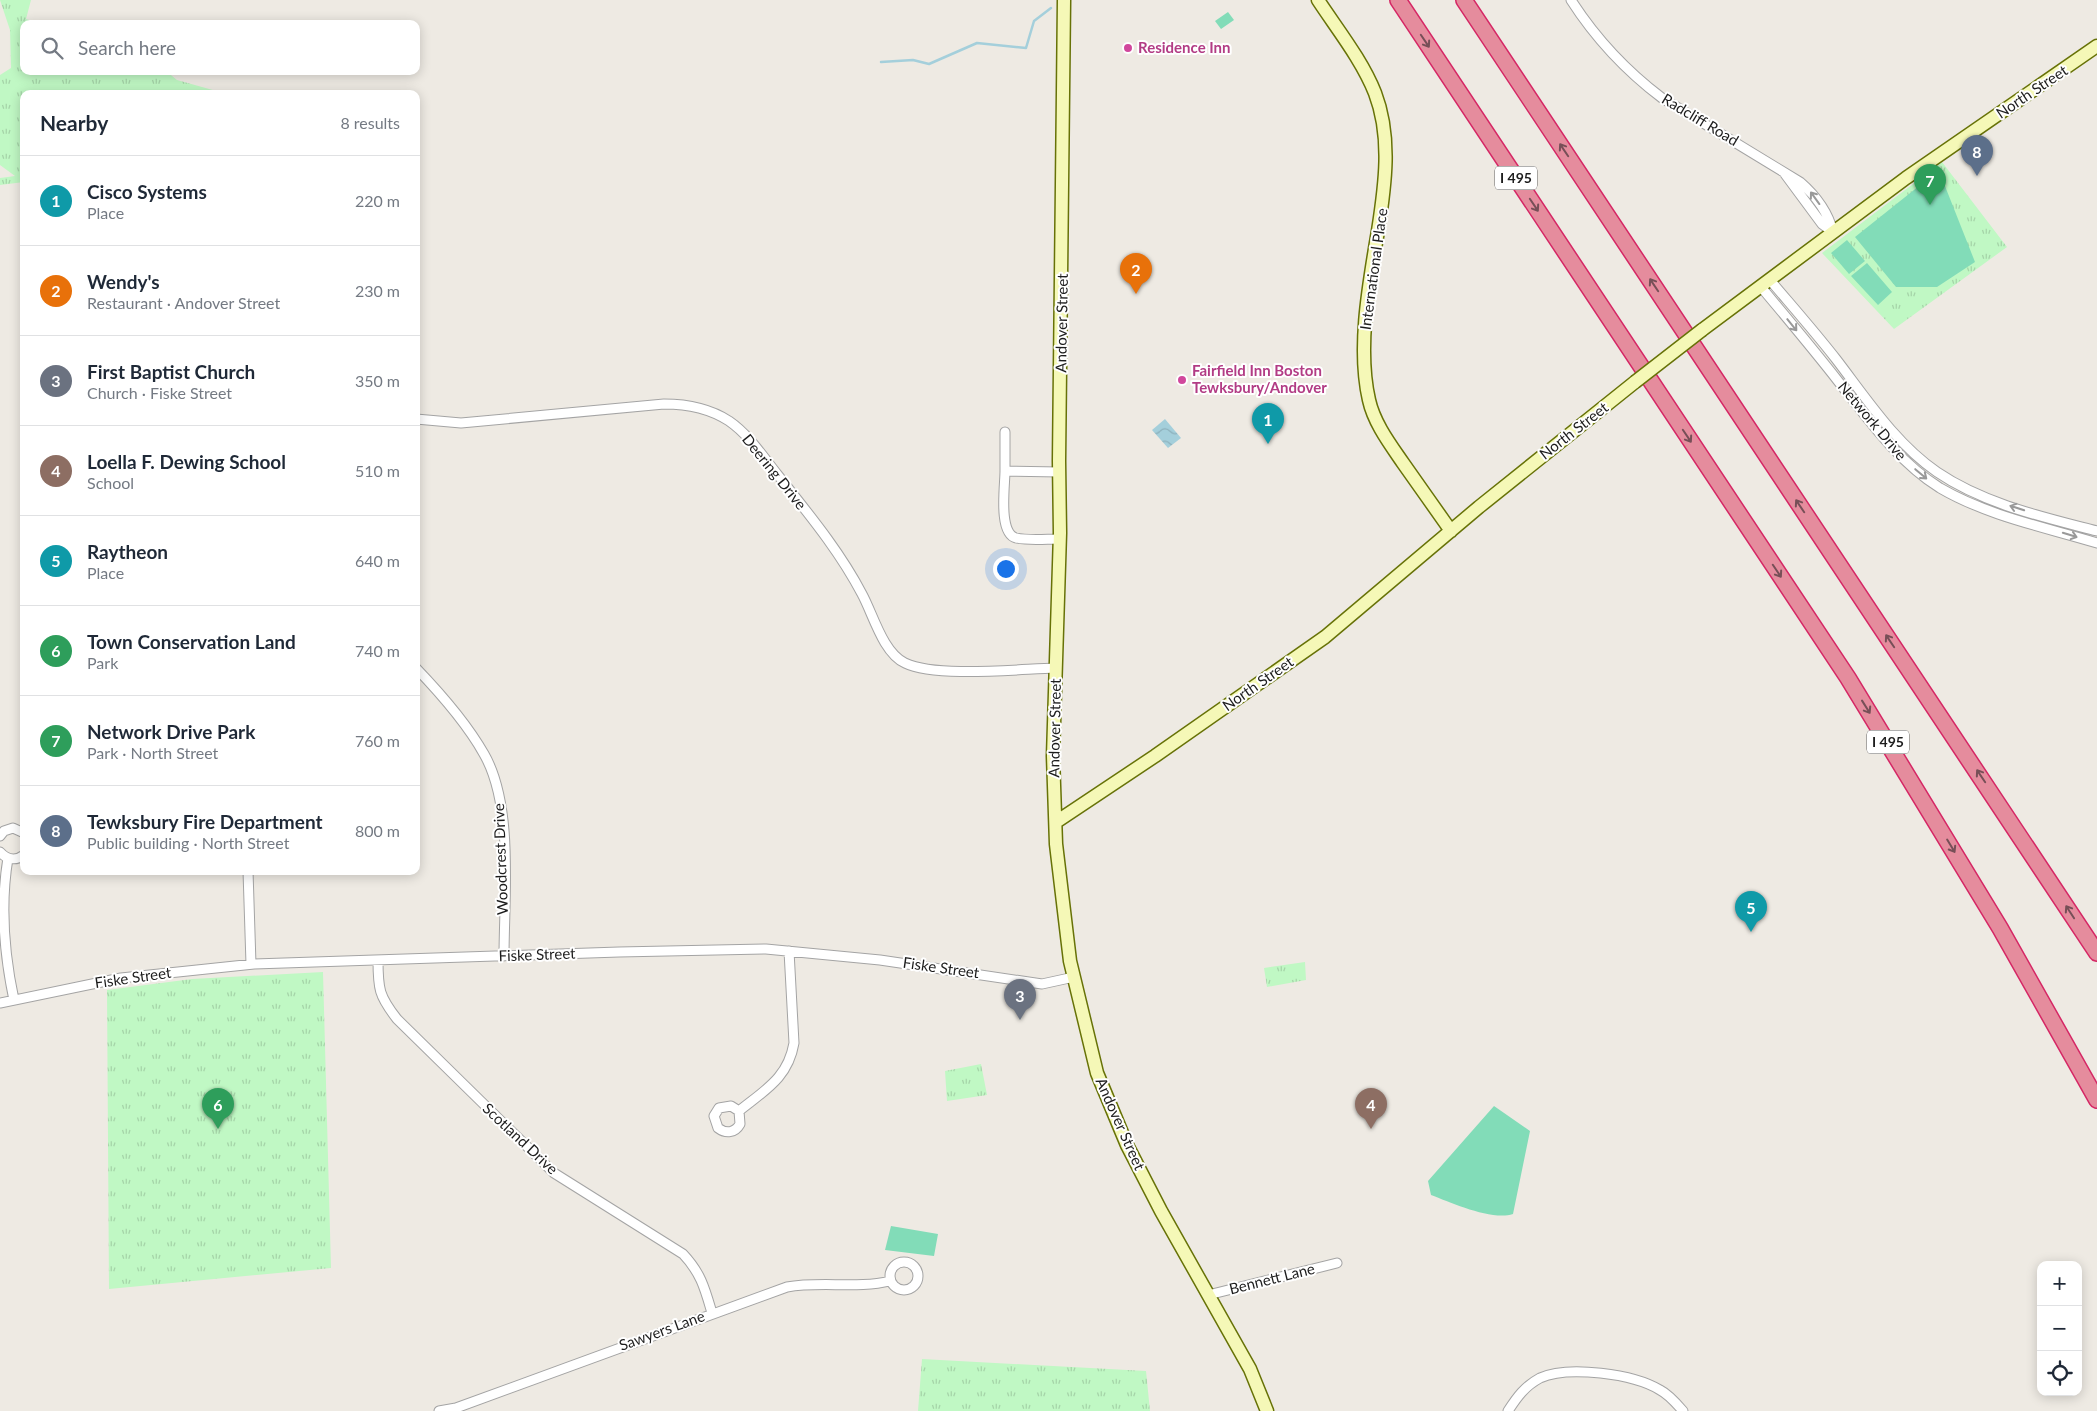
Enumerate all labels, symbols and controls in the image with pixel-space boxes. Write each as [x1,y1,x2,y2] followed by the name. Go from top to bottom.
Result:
[20,20,420,75] search box
[1420,33,1430,47] one-way arrow
[38,34,66,62] icon: search
[78,36,176,59] text: Search here
[1138,38,1231,56] place label: Residence Inn
[1122,42,1134,54] marker: Residence Inn
[1992,60,2071,122] street label: North Street
[1659,89,1742,149] street label: Radcliff Road
[40,110,108,135] text: Nearby
[340,113,400,132] text: 8 results
[1961,135,1993,176] pin: 8
[1559,143,1569,157] one-way arrow
[1914,164,1946,205] pin: 7
[1495,167,1537,190] road number: I 495
[87,180,207,203] text: Cisco Systems
[51,191,61,210] text: 1
[355,191,400,210] text: 220 m
[1810,191,1820,205] one-way arrow
[1529,198,1539,212] one-way arrow
[87,203,124,222] text: Place
[1356,207,1390,331] street label: International Place
[1120,253,1152,294] pin: 2
[87,270,160,293] text: Wendy's
[1051,273,1071,373] street label: Andover Street
[1648,278,1659,292] one-way arrow
[51,281,61,300] text: 2
[355,281,400,300] text: 230 m
[87,293,280,312] text: Restaurant · Andover Street
[1786,318,1797,331] one-way arrow
[87,360,255,383] text: First Baptist Church
[1192,361,1327,396] place label: Fairfield Inn Boston Tewksbury/Andover
[51,371,61,390] text: 3
[355,371,400,390] text: 350 m
[1176,374,1188,386] marker: Fairfield Inn Boston Tewksbury/Andover
[1835,377,1911,463] street label: Network Drive
[87,383,232,402] text: Church · Fiske Street
[1535,397,1612,463] street label: North Street
[1252,403,1284,444] pin: 1
[1682,428,1692,442] one-way arrow
[739,430,811,513] street label: Deering Drive
[87,450,286,473] text: Loella F. Dewing School
[51,461,61,480] text: 4
[355,461,400,480] text: 510 m
[1914,468,1927,479] one-way arrow
[87,473,134,492] text: School
[1795,499,1806,513] one-way arrow
[2009,503,2025,513] one-way arrow
[2061,531,2077,540] one-way arrow
[87,540,168,563] text: Raytheon
[51,551,61,570] text: 5
[355,551,400,570] text: 640 m
[993,556,1019,582] your location
[87,563,124,582] text: Place
[1772,564,1782,578] one-way arrow
[87,630,296,653] text: Town Conservation Land
[1885,634,1896,648] one-way arrow
[51,641,61,660] text: 6
[355,641,400,660] text: 740 m
[1219,652,1297,714] street label: North Street
[87,653,118,672] text: Park
[1044,678,1064,778] street label: Andover Street
[1861,699,1871,713] one-way arrow
[87,720,255,743] text: Network Drive Park
[1867,730,1909,754] road number: I 495
[51,731,61,750] text: 7
[355,731,400,750] text: 760 m
[87,743,218,762] text: Park · North Street
[1975,770,1985,784] one-way arrow
[489,803,511,915] street label: Woodcrest Drive
[87,810,323,833] text: Tewksbury Fire Department
[51,821,61,840] text: 8
[355,821,400,840] text: 800 m
[87,833,289,852] text: Public building · North Street
[1946,838,1956,852] one-way arrow
[1735,891,1767,932] pin: 5
[2065,905,2075,919] one-way arrow
[498,944,576,964] street label: Fiske Street
[902,953,981,981] street label: Fiske Street
[93,963,173,991] street label: Fiske Street
[1004,979,1036,1020] pin: 3
[1093,1075,1150,1173] street label: Andover Street
[202,1088,234,1129] pin: 6
[1355,1088,1387,1129] pin: 4
[479,1099,562,1178] street label: Scotland Drive
[1227,1259,1317,1297] street label: Bennett Lane
[2037,1261,2082,1396] map controls
[2037,1261,2082,1306] button: +
[616,1306,707,1354] street label: Sawyers Lane
[2037,1306,2082,1351] button: −
[2037,1351,2082,1396] button: locate

